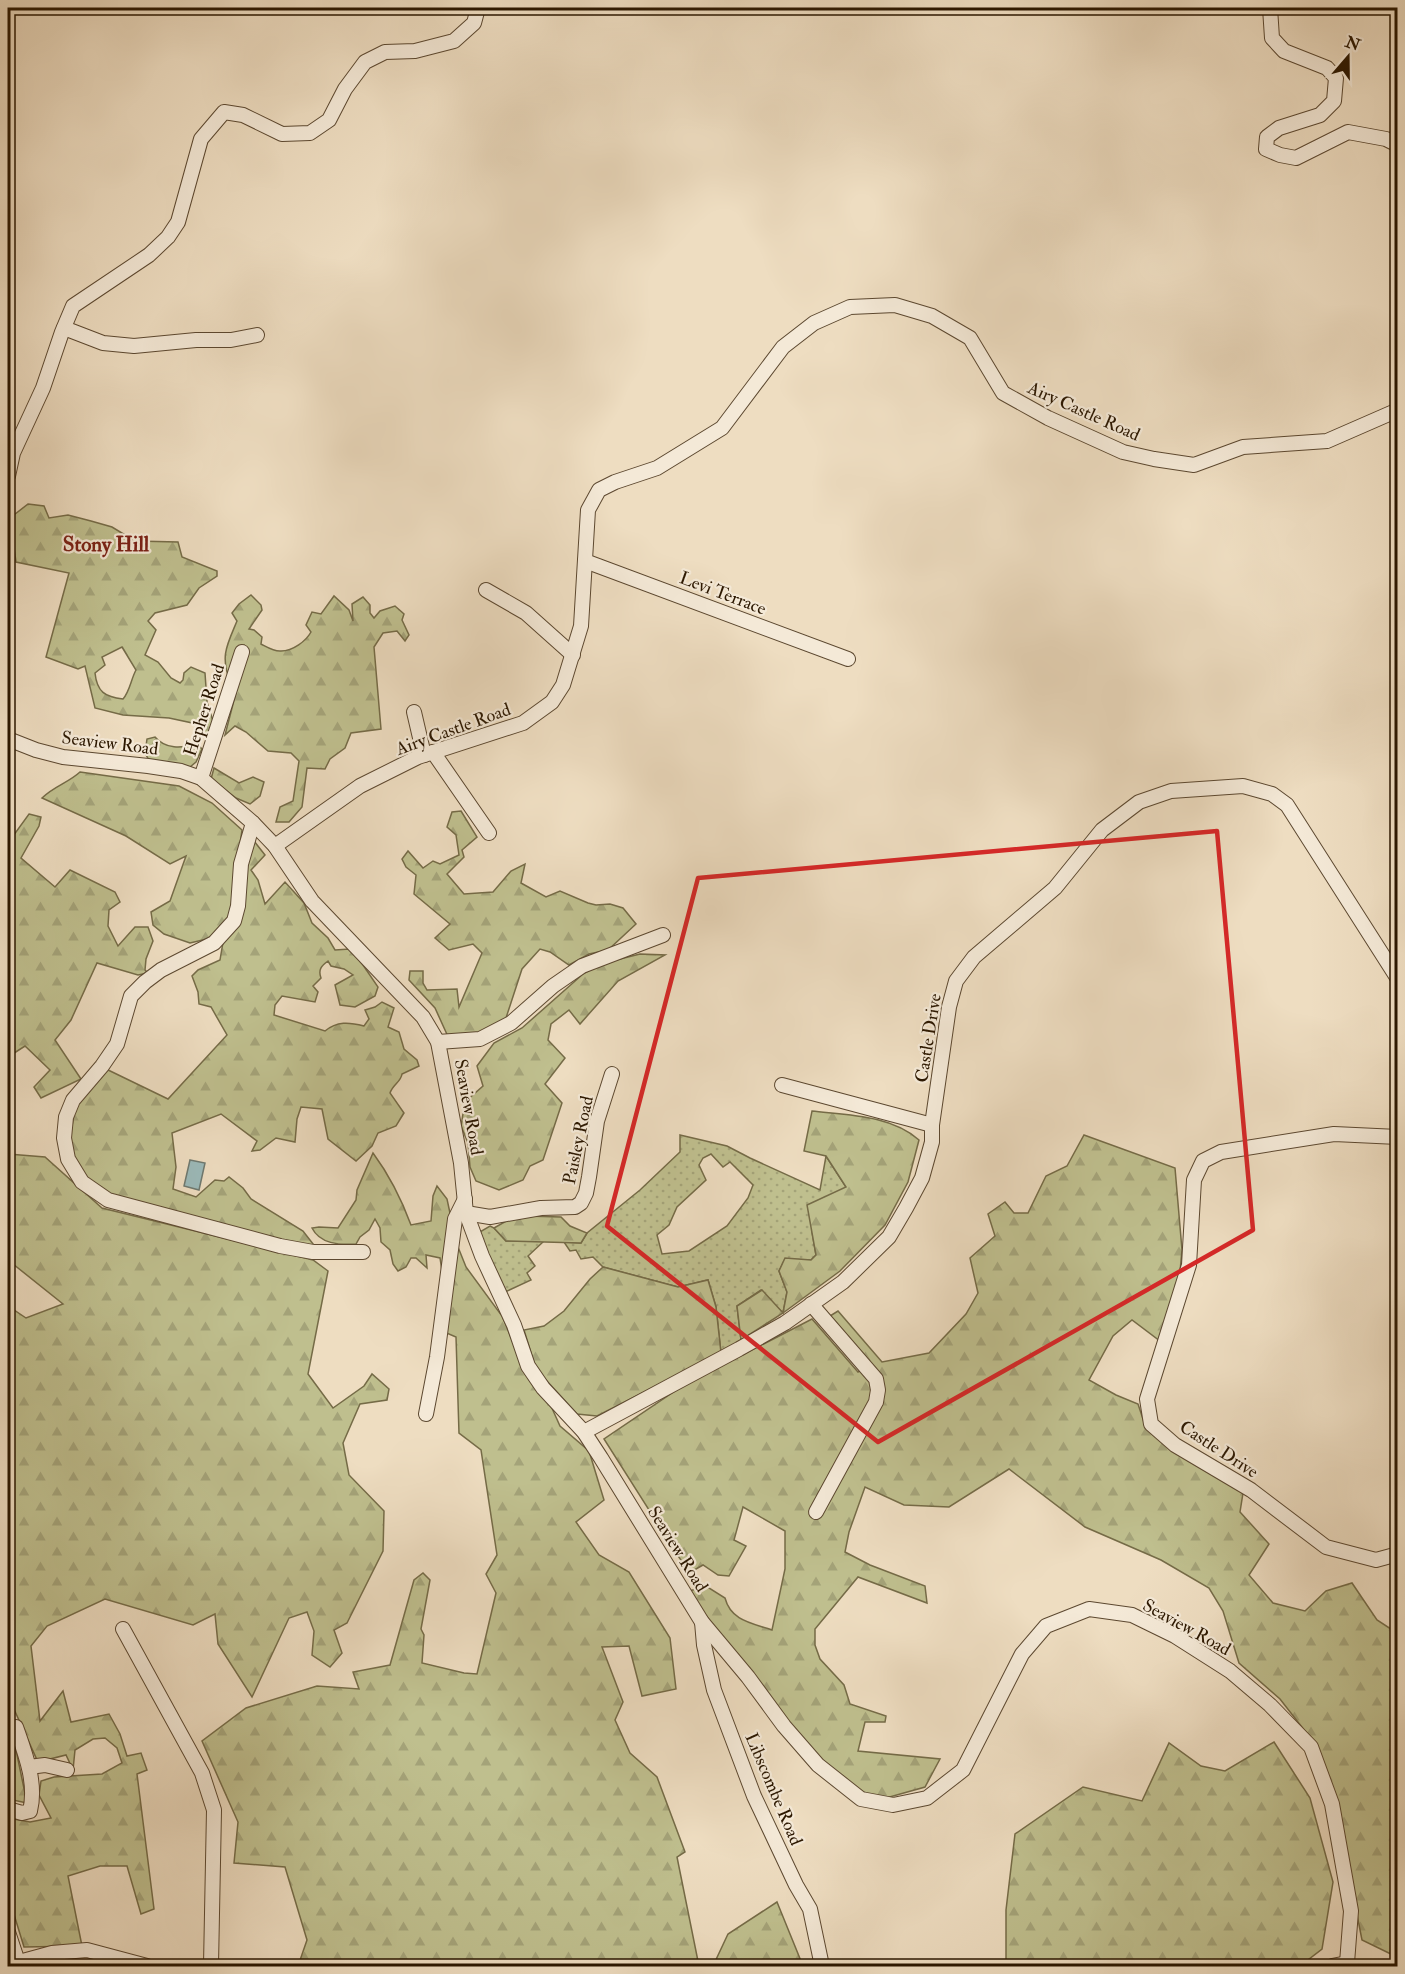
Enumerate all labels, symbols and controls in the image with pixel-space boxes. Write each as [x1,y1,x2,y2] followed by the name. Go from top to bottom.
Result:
[1318,27,1378,87] north arrow
[1342,32,1364,56] text: N
[1023,376,1144,447] street label: Airy Castle Road
[63,531,150,558] district label: Stony Hill
[676,566,770,621] street label: Levi Terrace
[179,661,230,759] street label: Hepher Road
[392,698,514,761] street label: Airy Castle Road
[60,726,160,761] street label: Seaview Road
[910,992,947,1084] street label: Castle Drive
[449,1057,488,1157] street label: Seaview Road
[558,1094,599,1186] street label: Paisley Road
[1175,1415,1263,1484] street label: Castle Drive
[642,1502,713,1597] street label: Seaview Road
[1139,1594,1235,1661] street label: Seaview Road
[739,1729,808,1849] street label: Libscombe Road

